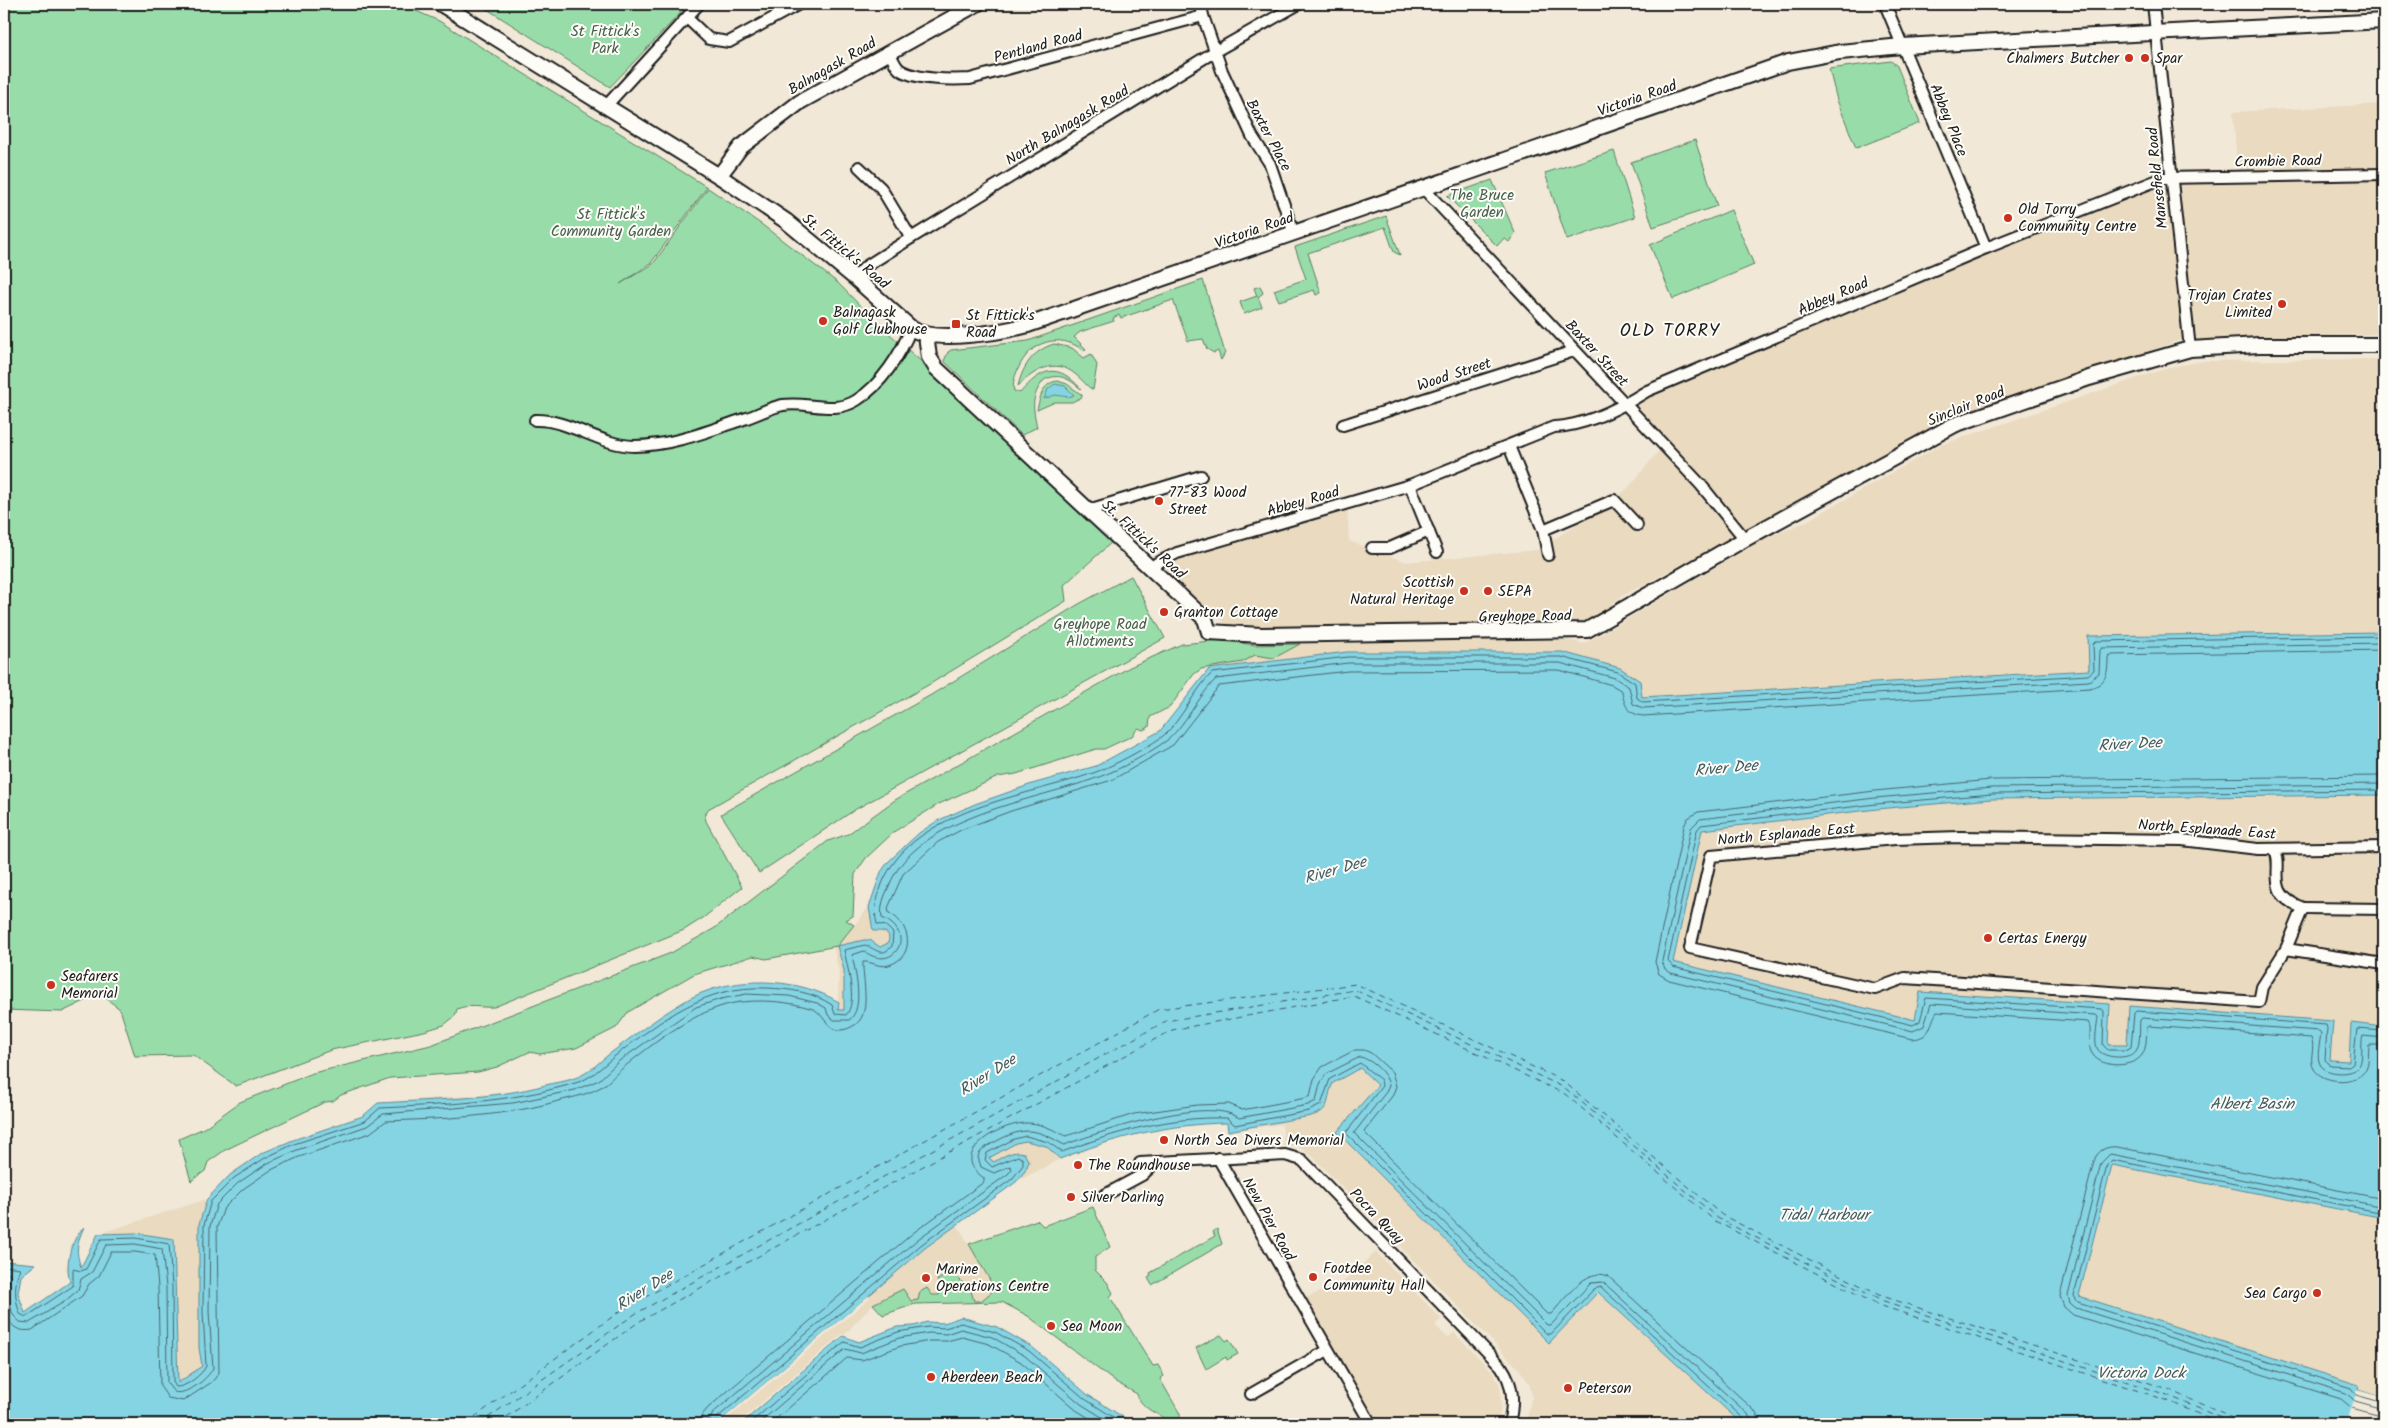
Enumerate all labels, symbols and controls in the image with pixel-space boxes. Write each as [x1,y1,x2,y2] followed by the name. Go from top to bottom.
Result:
[571,20,640,61] park label: St Fittick's Park
[991,23,1086,70] street label: Pentland Road
[784,31,882,102] street label: Balnagask Road
[2006,47,2120,71] place label: Chalmers Butcher
[2155,47,2183,71] place label: Spar
[2123,52,2135,64] marker: Chalmers Butcher
[2139,52,2151,64] marker: Spar
[1594,74,1681,124] street label: Victoria Road
[1001,79,1134,172] street label: North Balnagask Road
[1923,80,1974,161] street label: Abbey Place
[1239,95,1297,176] street label: Baxter Place
[2141,125,2175,230] street label: Mansefield Road
[2234,149,2322,175] street label: Crombie Road
[1450,184,1514,225] park label: The Bruce Garden
[2018,198,2137,239] place label: Old Torry Community Centre
[551,203,671,244] park label: St Fittick's Community Garden
[1211,206,1298,256] street label: Victoria Road
[796,208,895,296] street label: St. Fittick's Road
[2002,212,2014,224] marker: Old Torry Community Centre
[1794,271,1873,323] street label: Abbey Road
[2187,284,2273,325] place label: Trojan Crates Limited
[2276,298,2288,310] marker: Trojan Crates Limited
[833,301,927,342] place label: Balnagask Golf Clubhouse
[966,304,1035,345] place label: St Fittick's Road
[817,315,829,327] marker: Balnagask Golf Clubhouse
[1559,315,1634,393] street label: Baxter Street
[1620,317,1720,346] district label: OLD TORRY
[950,318,962,330] marker: St Fittick's Road
[1414,352,1495,398] street label: Wood Street
[1924,380,2009,433] street label: Sinclair Road
[1264,480,1343,524] street label: Abbey Road
[1169,481,1247,522] place label: 77-83 Wood Street
[1096,494,1191,586] street label: St. Fittick's Road
[1153,495,1165,507] marker: 77-83 Wood Street
[1350,571,1454,612] place label: Scottish Natural Heritage
[1498,580,1532,604] place label: SEPA
[1458,585,1470,597] marker: Scottish Natural Heritage
[1482,585,1494,597] marker: SEPA
[1174,601,1278,625] place label: Granton Cottage
[1478,604,1572,630] street label: Greyhope Road
[1158,606,1170,618] marker: Granton Cottage
[1054,613,1147,654] park label: Greyhope Road Allotments
[2098,730,2164,759] water label: River Dee
[1693,753,1761,784] water label: River Dee
[2137,813,2277,847] street label: North Esplanade East
[1716,817,1856,853] street label: North Esplanade East
[1301,849,1371,891] water label: River Dee
[1998,927,2088,951] place label: Certas Energy
[1982,932,1994,944] marker: Certas Energy
[61,965,119,1006] place label: Seafarers Memorial
[45,979,57,991] marker: Seafarers Memorial
[954,1047,1023,1103] water label: River Dee
[2210,1092,2295,1117] water label: Albert Basin
[1174,1129,1344,1153] place label: North Sea Divers Memorial
[1158,1134,1170,1146] marker: North Sea Divers Memorial
[1088,1154,1191,1178] place label: The Roundhouse
[1072,1159,1084,1171] marker: The Roundhouse
[1235,1173,1301,1266] street label: New Pier Road
[1343,1183,1410,1251] street label: Pocra Quay
[1081,1186,1164,1210] place label: Silver Darling
[1065,1191,1077,1203] marker: Silver Darling
[1779,1203,1873,1228] water label: Tidal Harbour
[1323,1257,1425,1298] place label: Footdee Community Hall
[936,1258,1049,1299] place label: Marine Operations Centre
[611,1262,680,1318] water label: River Dee
[1307,1271,1319,1283] marker: Footdee Community Hall
[920,1272,932,1284] marker: Marine Operations Centre
[2244,1282,2307,1306] place label: Sea Cargo
[2311,1287,2323,1299] marker: Sea Cargo
[1061,1315,1122,1339] place label: Sea Moon
[1045,1320,1057,1332] marker: Sea Moon
[2097,1361,2188,1386] water label: Victoria Dock
[941,1366,1043,1390] place label: Aberdeen Beach
[925,1371,937,1383] marker: Aberdeen Beach
[1578,1377,1632,1401] place label: Peterson
[1562,1382,1574,1394] marker: Peterson

